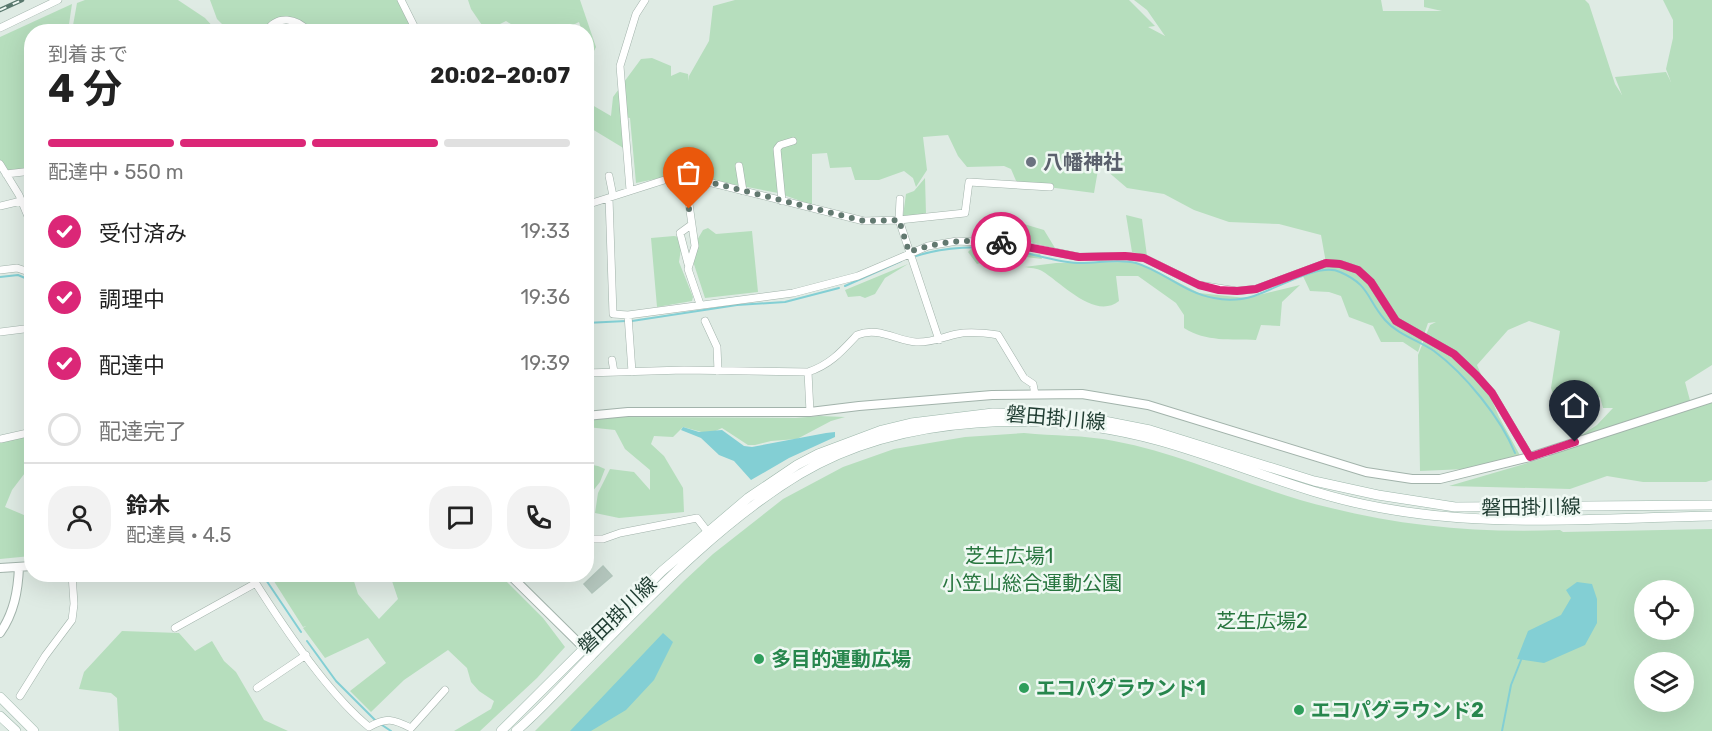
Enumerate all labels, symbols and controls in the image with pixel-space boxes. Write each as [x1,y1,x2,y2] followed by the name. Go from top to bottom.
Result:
[48,42,128,66] text: 到着まで
[430,62,570,89] text: 20:02–20:07
[48,66,122,112] text: 4 分
[663,147,714,209] pin
[1043,150,1123,174] place label: 八幡神社
[1024,155,1038,169] marker: 八幡神社
[672,156,705,189] icon: bag
[48,160,184,184] text: 配達中 · 550 m
[971,212,1031,272] courier
[48,215,81,248] icon: check
[520,219,570,243] text: 19:33
[99,220,187,247] text: 受付済み
[985,226,1018,259] icon: bike
[48,281,81,314] icon: check
[520,285,570,309] text: 19:36
[99,286,165,313] text: 調理中
[48,347,81,380] icon: check
[521,351,570,375] text: 19:39
[99,352,165,379] text: 配達中
[1549,380,1600,442] pin
[1558,389,1591,422] icon: home
[1005,402,1107,434] street label: 磐田掛川線
[99,418,187,445] text: 配達完了
[48,486,111,549] button: person
[429,486,492,549] button: chat
[507,486,570,549] button: phone
[126,492,170,519] text: 鈴木
[1481,494,1581,520] street label: 磐田掛川線
[126,523,231,547] text: 配達員 · 4.5
[965,544,1053,568] park label: 芝生広場1
[942,571,1122,595] park label: 小笠山総合運動公園
[573,572,661,658] street label: 磐田掛川線
[1634,580,1694,712] map controls
[1634,580,1694,640] button: locate
[1216,609,1308,633] park label: 芝生広場2
[771,647,911,671] place label: 多目的運動広場
[752,652,766,666] marker: 多目的運動広場
[1634,652,1694,712] button: layers
[1036,676,1206,700] place label: エコパグラウンド1
[1017,681,1031,695] marker: エコパグラウンド1
[1311,698,1484,722] place label: エコパグラウンド2
[1292,703,1306,717] marker: エコパグラウンド2

